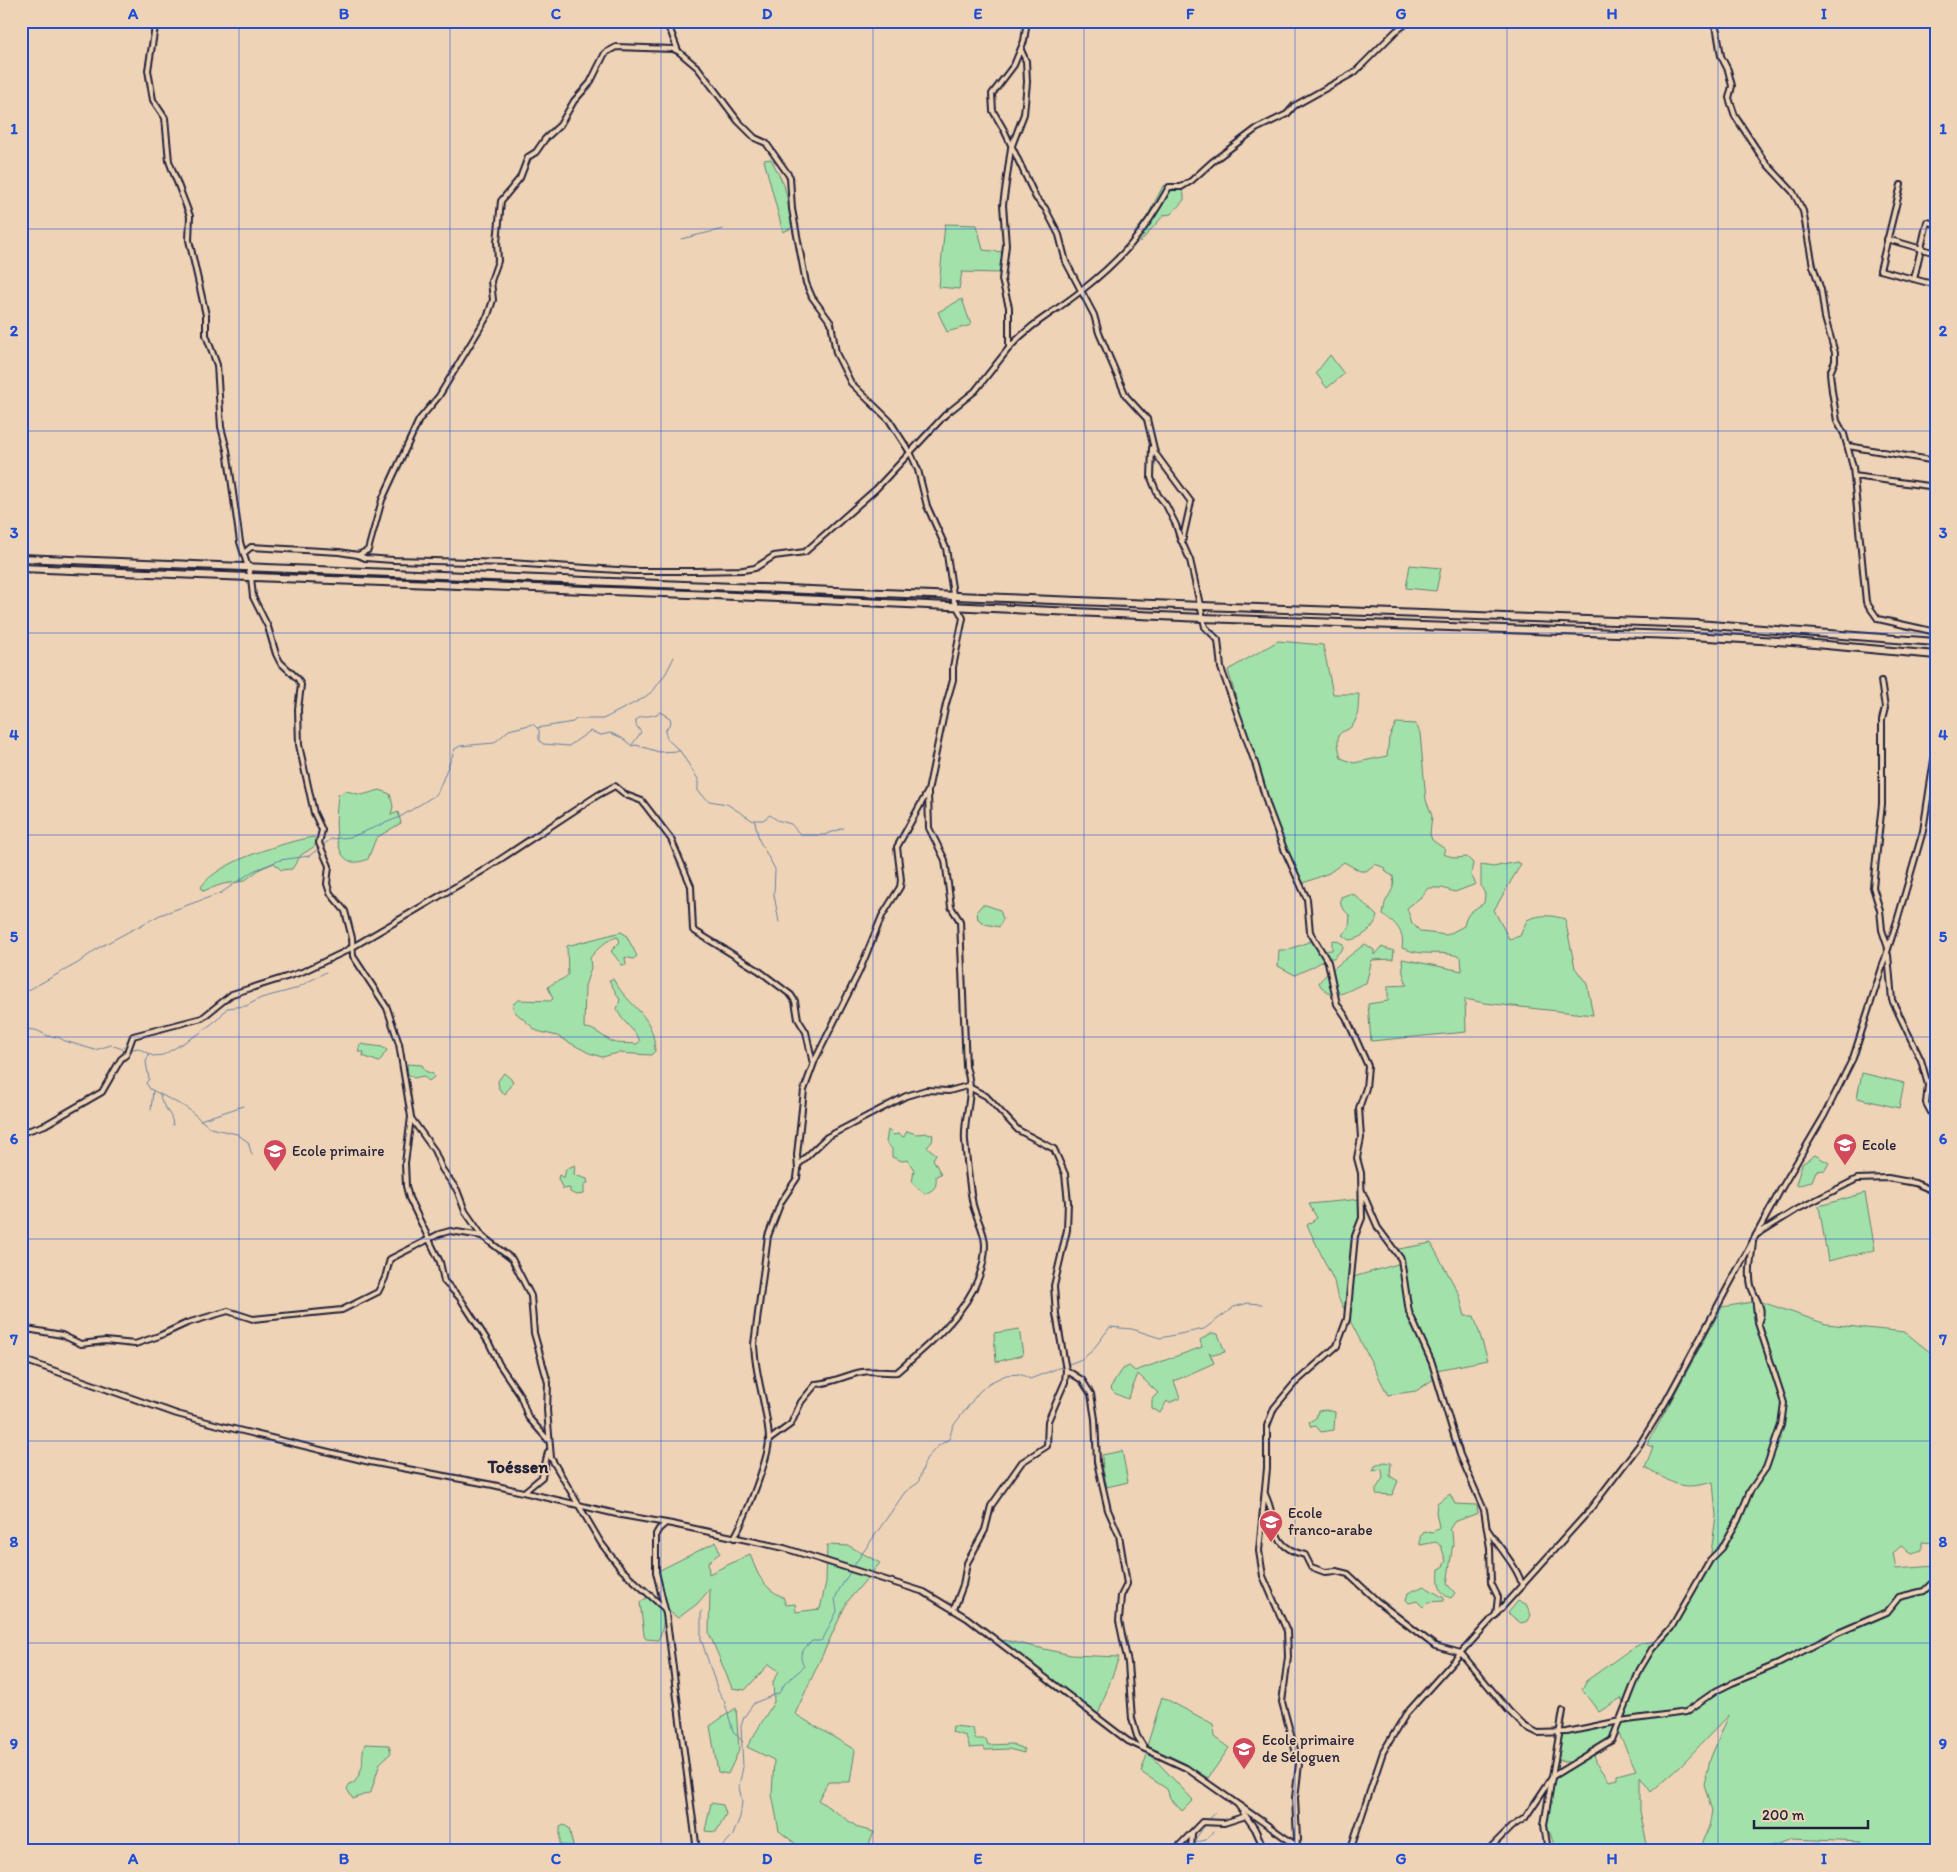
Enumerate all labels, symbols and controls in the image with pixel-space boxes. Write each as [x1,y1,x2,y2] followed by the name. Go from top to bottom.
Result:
[127,4,139,23] text: A
[339,4,350,23] text: B
[551,4,562,23] text: C
[762,4,773,23] text: D
[974,4,983,23] text: E
[1186,4,1195,23] text: F
[1395,4,1407,23] text: G
[1606,4,1618,23] text: H
[1821,4,1827,23] text: I
[10,119,18,138] text: 1
[1939,119,1947,138] text: 1
[10,321,19,340] text: 2
[1939,321,1948,340] text: 2
[10,523,19,542] text: 3
[1939,523,1948,542] text: 3
[9,725,19,744] text: 4
[1938,725,1948,744] text: 4
[10,927,19,946] text: 5
[1939,927,1948,946] text: 5
[10,1129,19,1148] text: 6
[1939,1129,1948,1148] text: 6
[1832,1132,1858,1166] school or university icon: Ecole
[1862,1136,1896,1154] place label: Ecole
[262,1138,288,1172] school or university icon: Ecole primaire
[292,1142,384,1160] place label: Ecole primaire
[9,1330,18,1349] text: 7
[1938,1330,1947,1349] text: 7
[487,1456,549,1478] district label: Toéssen
[1288,1504,1373,1539] place label: Ecole franco-arabe
[1258,1509,1284,1543] school or university icon: Ecole franco-arabe
[10,1532,19,1551] text: 8
[1939,1532,1948,1551] text: 8
[1262,1731,1354,1766] place label: Ecole primaire de Séloguen
[10,1734,18,1753] text: 9
[1939,1734,1947,1753] text: 9
[1231,1736,1257,1770] school or university icon: Ecole primaire de Séloguen
[1754,1797,1868,1829] scale bar
[1762,1806,1805,1824] text: 200 m
[127,1849,139,1868] text: A
[339,1849,350,1868] text: B
[551,1849,562,1868] text: C
[762,1849,773,1868] text: D
[974,1849,983,1868] text: E
[1186,1849,1195,1868] text: F
[1395,1849,1407,1868] text: G
[1606,1849,1618,1868] text: H
[1821,1849,1827,1868] text: I

